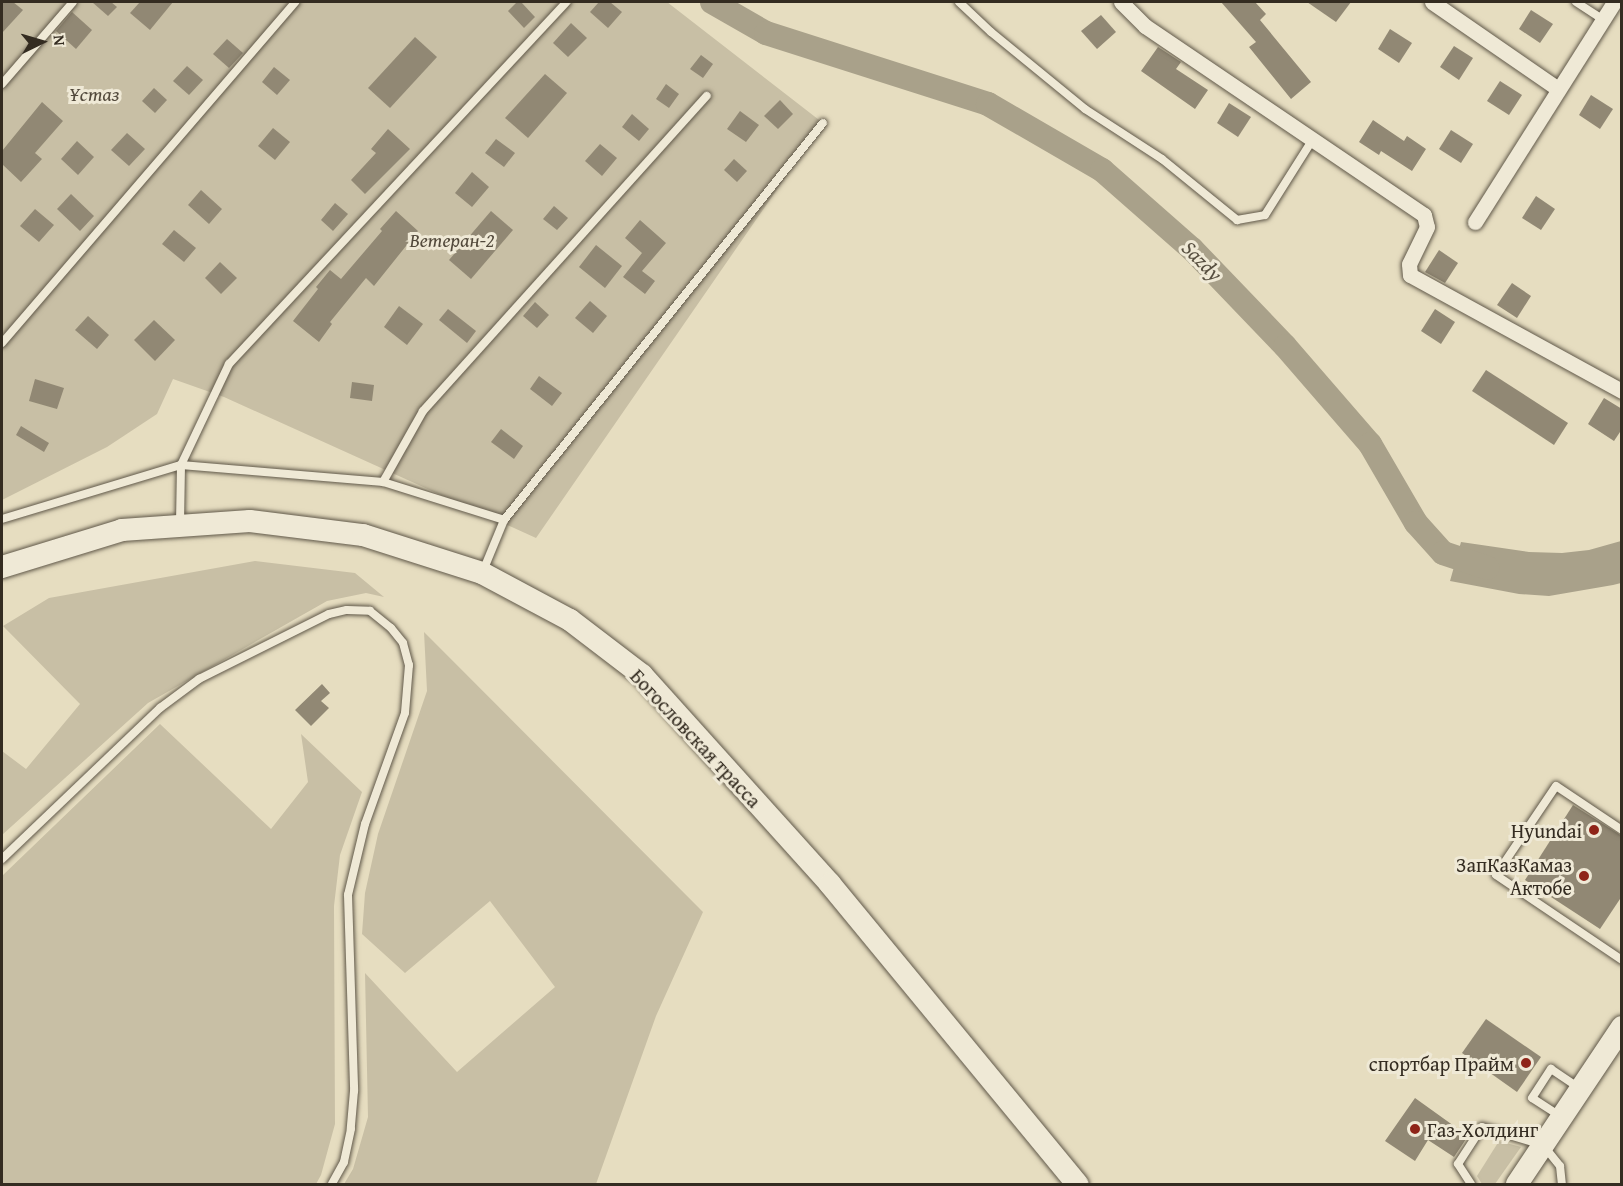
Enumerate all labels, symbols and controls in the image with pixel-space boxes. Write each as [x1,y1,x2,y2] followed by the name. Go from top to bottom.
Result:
[12,12,72,72] north arrow
[48,34,72,47] text: N
[69,81,119,105] park label: Ұстаз
[410,227,494,251] park label: Ветеран-2
[1177,236,1227,286] water label: Sazdy
[626,664,766,812] street label: Богословская трасса
[1511,818,1582,842] place label: Hyundai
[1587,823,1601,837] marker: Hyundai
[1456,852,1572,899] place label: ЗапКазКамаз Актобе
[1577,869,1591,883] marker: ЗапКазКамаз Актобе
[1369,1051,1514,1075] place label: спортбар Прайм
[1519,1056,1533,1070] marker: спортбар Прайм
[1427,1117,1538,1141] place label: Газ-Холдинг
[1408,1122,1422,1136] marker: Газ-Холдинг

